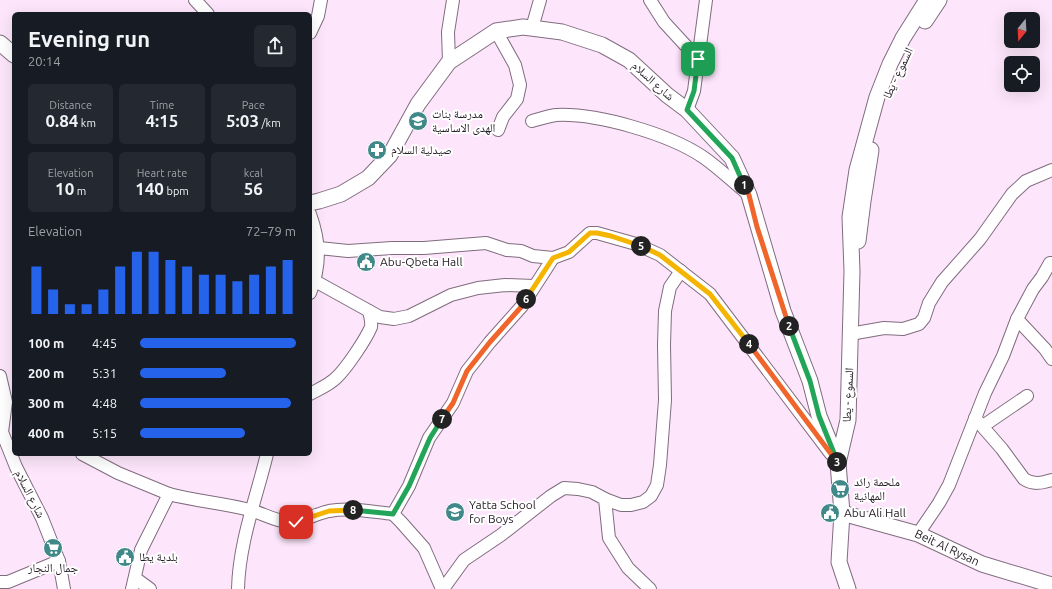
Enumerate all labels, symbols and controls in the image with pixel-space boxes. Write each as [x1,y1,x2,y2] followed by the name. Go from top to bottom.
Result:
[1004,12,1040,48] north arrow
[1004,12,1040,92] map controls
[254,25,296,67] button: share
[28,26,150,51] text: Evening run
[681,42,715,76] pin
[880,45,917,101] street label: السموع - يطا
[687,48,709,70] icon: arrive
[28,54,61,68] text: 20:14
[1004,56,1040,92] button: locate
[628,58,677,104] street label: شارع السلام
[49,99,92,111] text: Distance
[150,99,174,111] text: Time
[242,99,265,111] text: Pace
[432,107,496,135] place label: مدرسة بنات الهدى الاساسية
[407,110,429,132] school or university icon: مدرسة بنات الهدى الاساسية
[45,111,78,130] text: 0.84
[146,111,178,130] text: 4:15
[226,111,259,130] text: 5:03
[78,117,96,129] text: km
[259,117,281,129] text: /km
[366,139,388,161] pharmacy icon: صيدلية السلام
[391,143,452,158] place label: صيدلية السلام
[48,167,94,179] text: Elevation
[137,167,187,179] text: Heart rate
[244,167,263,179] text: kcal
[734,175,754,195] pin: 1
[55,179,74,198] text: 10
[135,179,164,198] text: 140
[244,179,263,198] text: 56
[741,179,747,191] text: 1
[74,185,86,197] text: m
[164,185,189,197] text: bpm
[28,224,82,238] text: Elevation
[246,224,296,238] text: 72–79 m
[631,236,651,256] pin: 5
[638,240,644,252] text: 5
[355,251,377,273] public building icon: Abu-Qbeta Hall
[380,255,463,268] place label: Abu-Qbeta Hall
[516,289,536,309] pin: 6
[523,293,529,305] text: 6
[779,316,799,336] pin: 2
[786,320,792,332] text: 2
[739,334,759,354] pin: 4
[28,336,64,350] text: 100 m
[92,336,117,350] text: 4:45
[746,338,752,350] text: 4
[28,366,64,380] text: 200 m
[92,366,117,380] text: 5:31
[840,367,857,423] street label: السموع - يطا
[28,396,64,410] text: 300 m
[92,396,117,410] text: 4:48
[432,409,452,429] pin: 7
[439,413,445,425] text: 7
[28,426,64,440] text: 400 m
[92,426,117,440] text: 5:15
[827,452,847,472] pin: 3
[834,456,840,468] text: 3
[11,468,48,521] street label: شارع السلام
[854,475,900,503] place label: ملحمة رائد المهانية
[829,478,851,500] supermarket icon: ملحمة رائد المهانية
[469,498,536,525] place label: Yatta School for Boys
[343,500,363,520] pin: 8
[444,501,466,523] school or university icon: Yatta School for Boys
[819,502,841,524] public building icon: Abu Ali Hall
[350,504,356,516] text: 8
[279,505,313,539] pin
[844,506,906,519] place label: Abu Ali Hall
[285,511,307,533] icon: check
[913,526,982,568] street label: Beit Al Rysan
[42,537,64,559] supermarket icon: جمال النجار
[114,546,136,568] public building icon: بلدية يطا
[139,550,178,564] place label: بلدية يطا
[27,561,78,575] place label: جمال النجار

